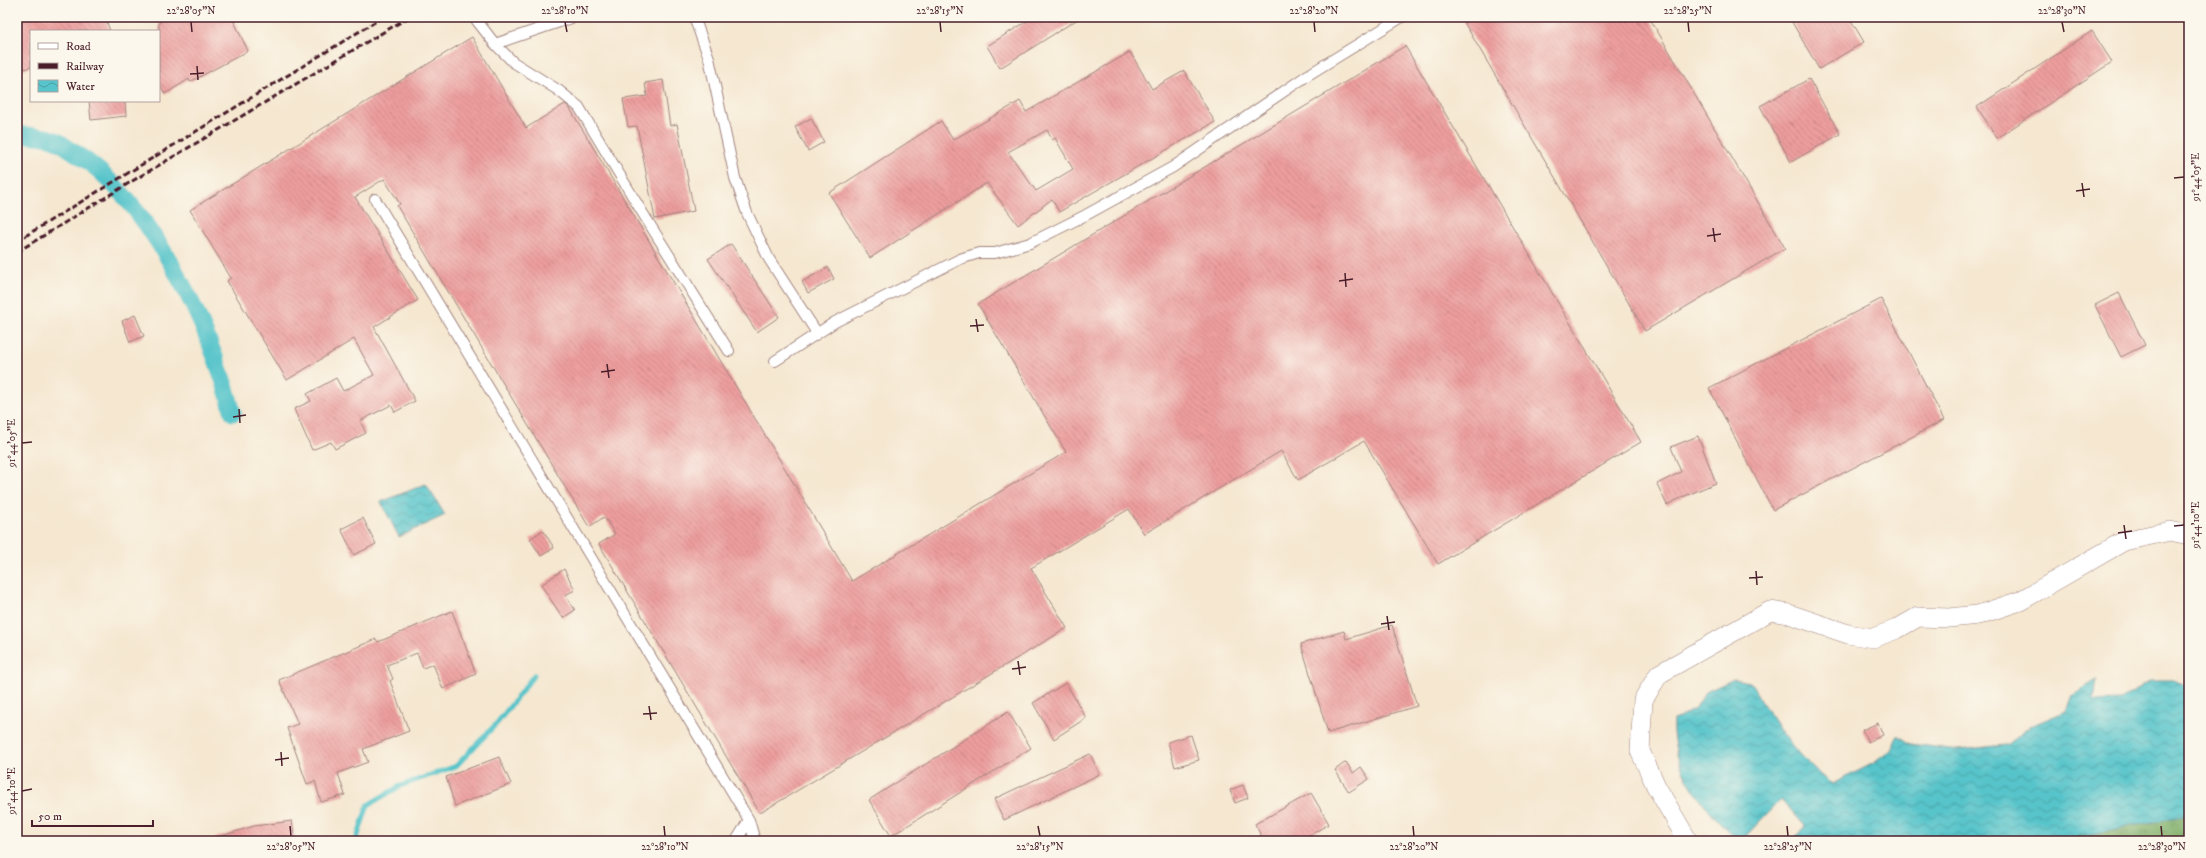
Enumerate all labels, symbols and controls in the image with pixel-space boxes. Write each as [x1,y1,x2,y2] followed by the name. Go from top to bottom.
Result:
[166,5,216,17] text: 22°28'05"N
[541,5,589,17] text: 22°28'10"N
[916,5,964,17] text: 22°28'15"N
[1290,5,1338,17] text: 22°28'20"N
[1664,5,1712,17] text: 22°28'25"N
[2038,5,2086,17] text: 22°28'30"N
[30,30,160,102] legend
[66,39,91,54] text: Road
[66,59,104,74] text: Railway
[65,79,95,94] text: Water
[2190,153,2202,202] text: 91°44'05"E
[6,419,18,468] text: 91°44'05"E
[2190,502,2202,549] text: 91°44'10"E
[6,768,18,815] text: 91°44'10"E
[32,802,153,828] scale bar
[38,809,62,824] text: 50 m
[266,841,316,853] text: 22°28'05"N
[641,841,689,853] text: 22°28'10"N
[1016,841,1064,853] text: 22°28'15"N
[1390,841,1438,853] text: 22°28'20"N
[1764,841,1812,853] text: 22°28'25"N
[2138,841,2186,853] text: 22°28'30"N

